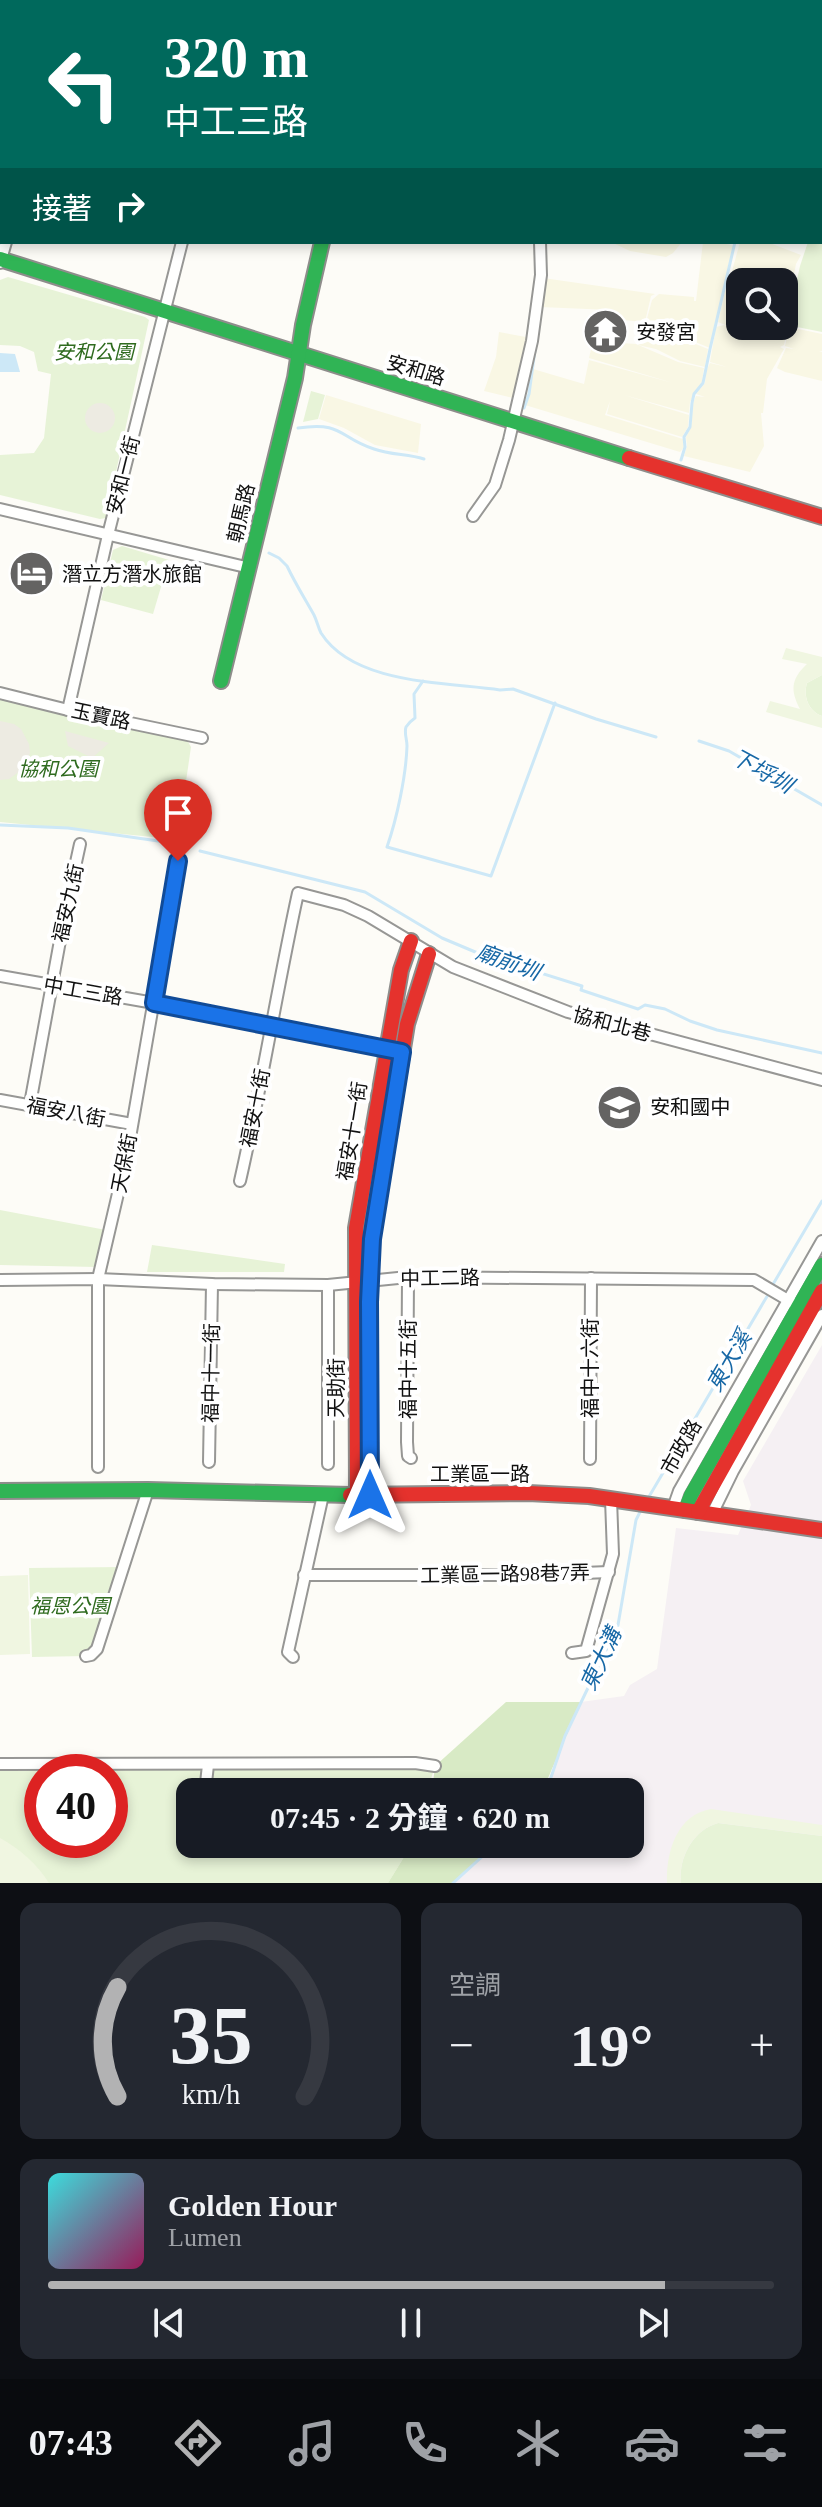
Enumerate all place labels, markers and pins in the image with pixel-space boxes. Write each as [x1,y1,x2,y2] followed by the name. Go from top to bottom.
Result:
[581,308,629,356] temple icon: 安發宮
[636,321,696,343] place label: 安發宮
[7,550,55,598] hotel icon: 潛立方潛水旅館
[62,563,202,585] place label: 潛立方潛水旅館
[144,779,212,861] pin
[595,1083,643,1131] school or university icon: 安和國中
[650,1096,730,1118] place label: 安和國中

